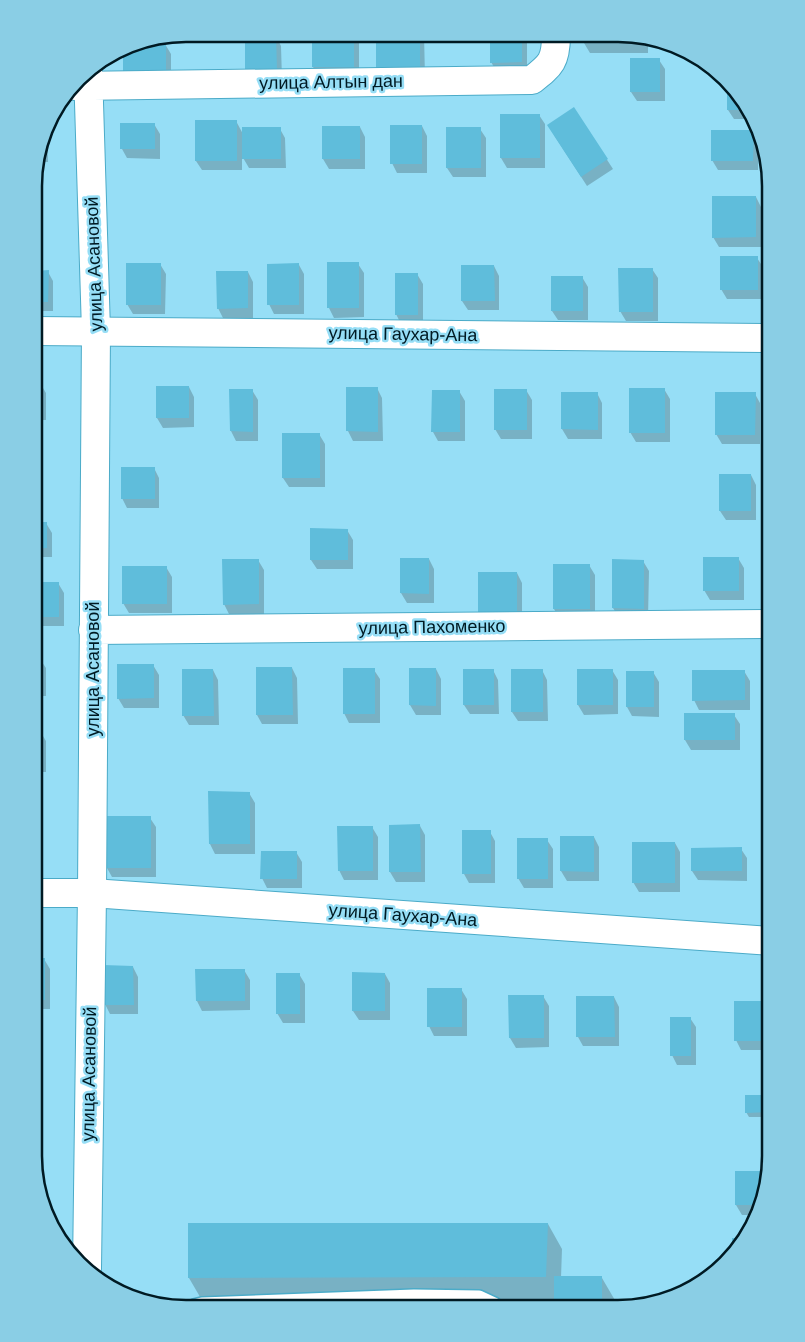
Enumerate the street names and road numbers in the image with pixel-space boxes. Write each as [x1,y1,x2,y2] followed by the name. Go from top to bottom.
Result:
[259,71,403,93] street label: улица Алтын дан
[82,196,106,332] street label: улица Асановой
[328,323,479,345] street label: улица Гаухар-Ана
[83,602,103,736] street label: улица Асановой
[359,616,505,638] street label: улица Пахоменко
[328,900,479,930] street label: улица Гаухар-Ана
[78,1006,100,1142] street label: улица Асановой

